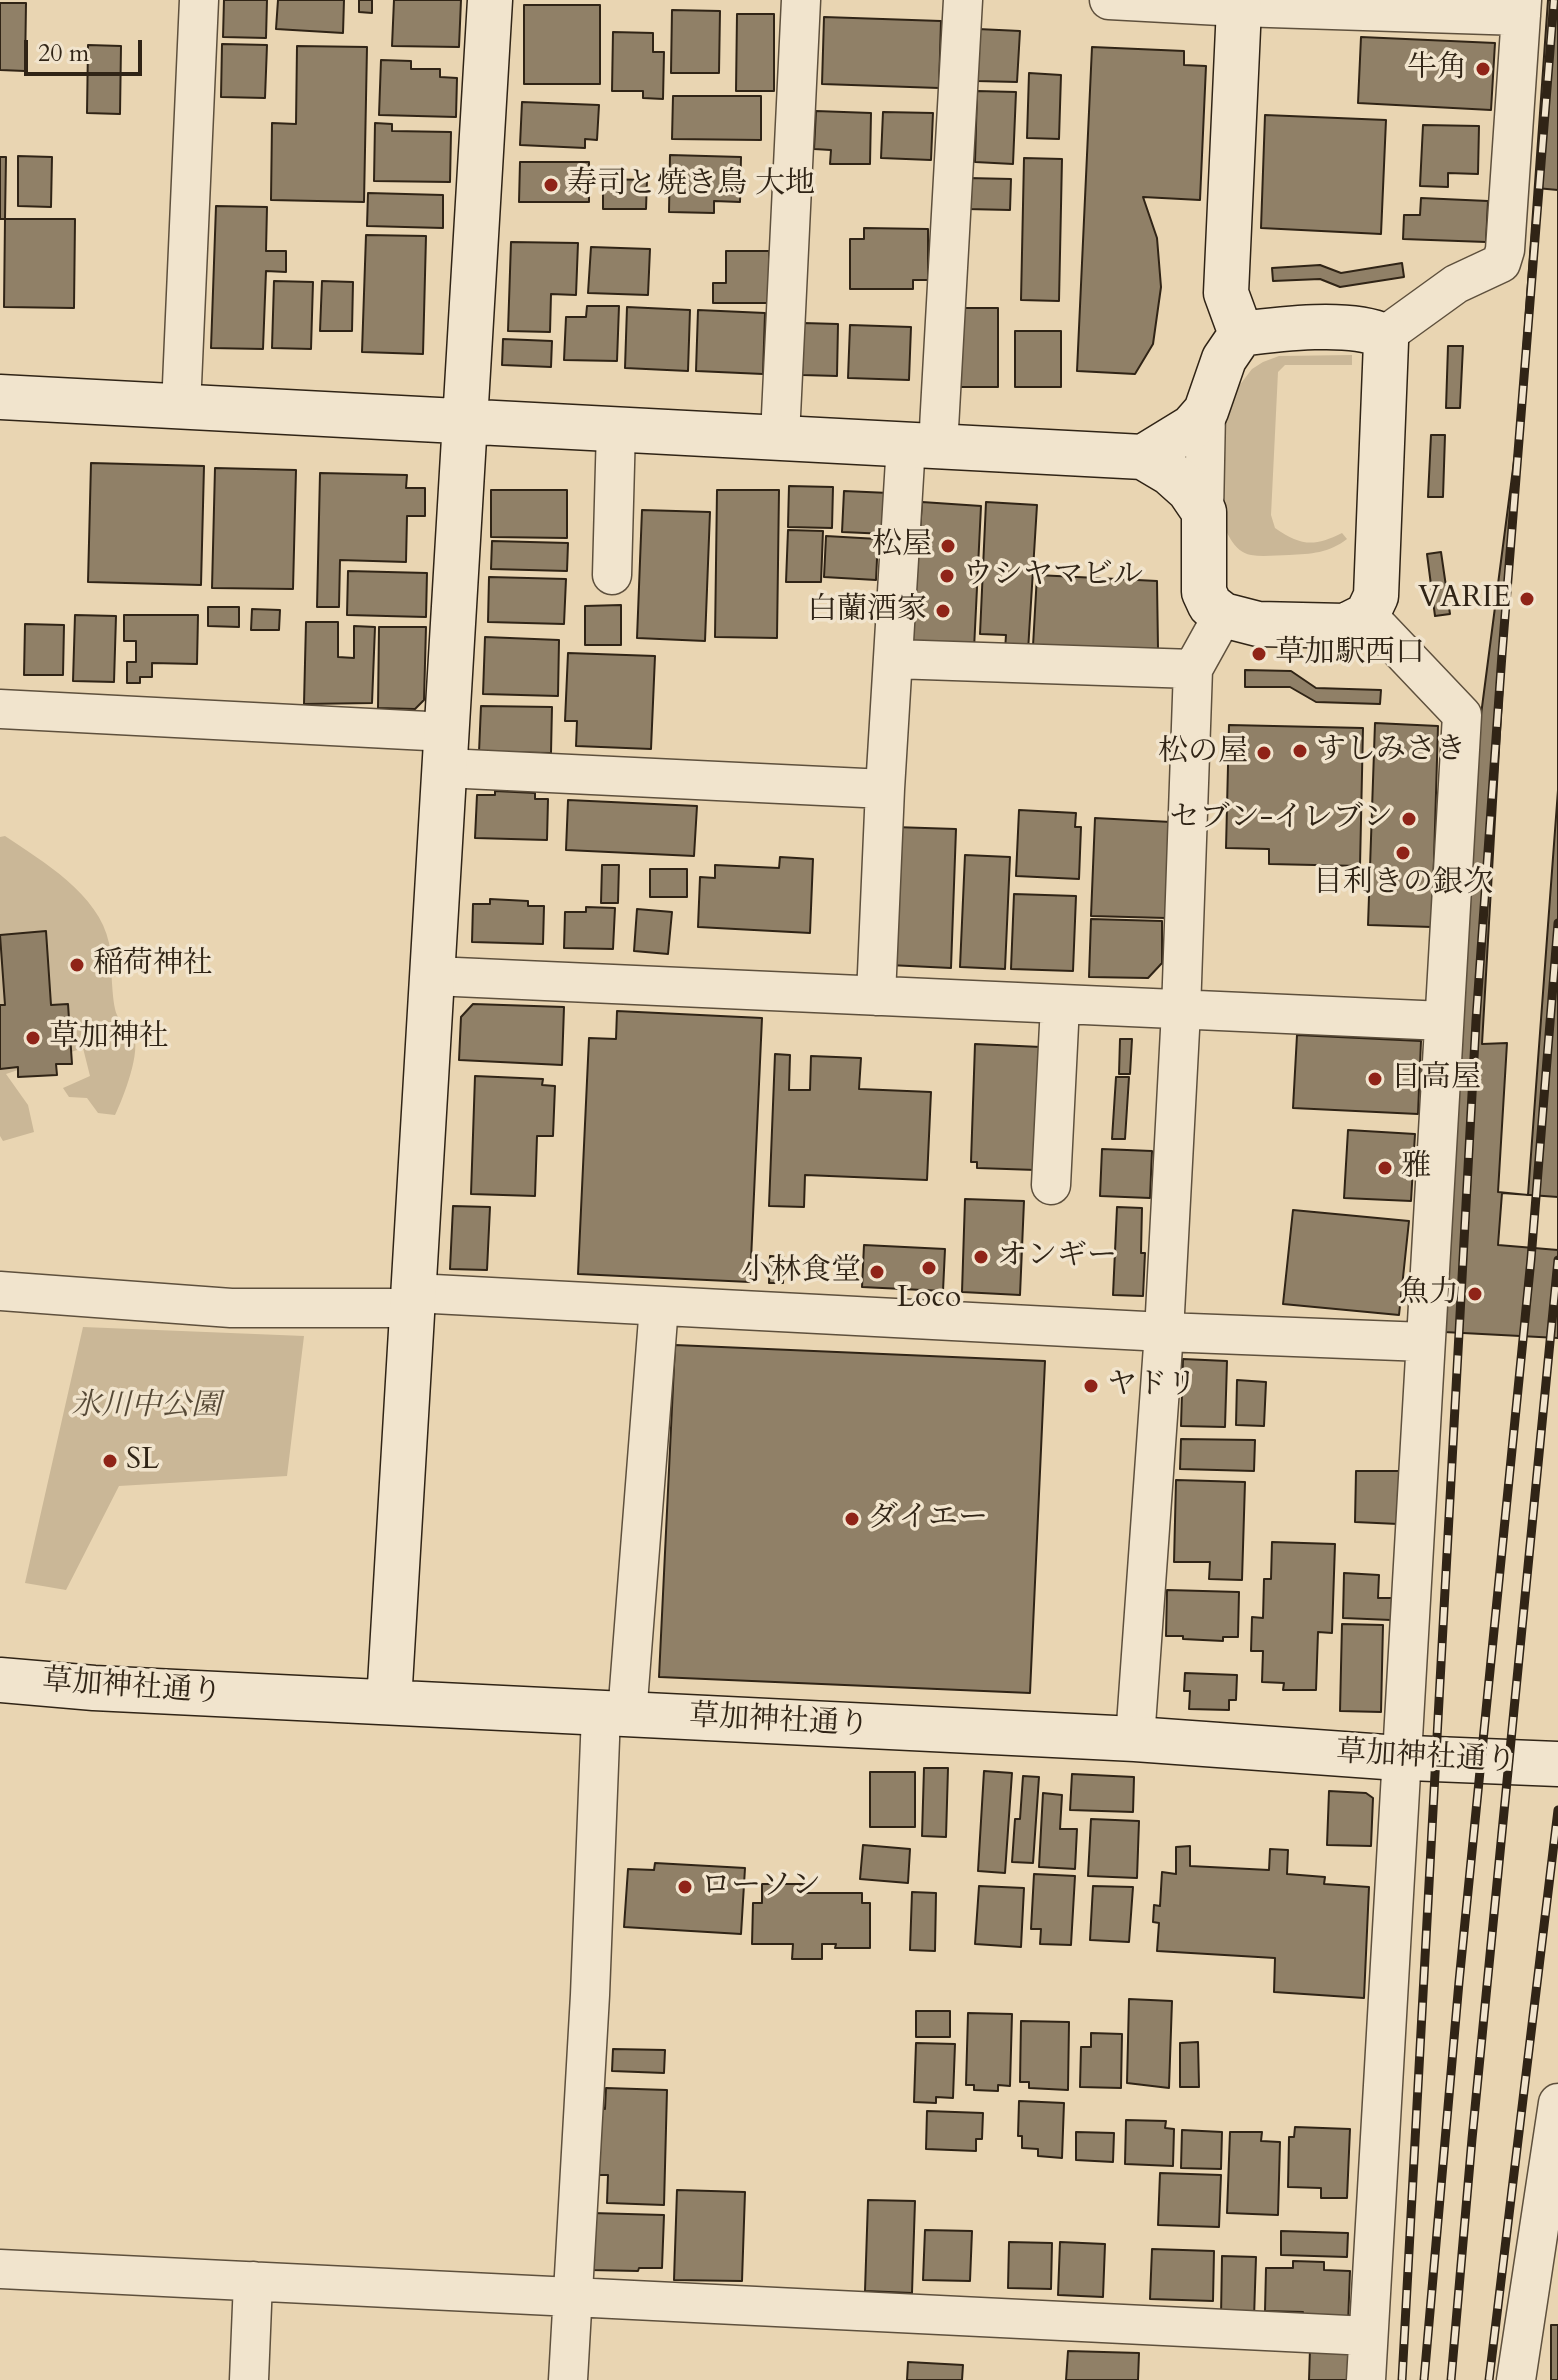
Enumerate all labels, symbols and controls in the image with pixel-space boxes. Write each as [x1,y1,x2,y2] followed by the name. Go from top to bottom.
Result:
[28,24,146,74] scale bar
[38,37,89,70] text: 20 m
[1407,51,1467,87] place label: 牛角
[1474,60,1492,78] marker: 牛角
[567,167,815,203] place label: 寿司と焼き鳥 大地
[542,176,560,194] marker: 寿司と焼き鳥 大地
[872,528,932,564] place label: 松屋
[939,537,957,555] marker: 松屋
[963,558,1143,594] place label: ウシヤマビル
[938,567,956,585] marker: ウシヤマビル
[1418,581,1511,617] place label: VARIE
[1518,590,1536,608] marker: VARIE
[807,593,927,629] place label: 白蘭酒家
[934,602,952,620] marker: 白蘭酒家
[1275,636,1425,672] place label: 草加駅西口
[1250,645,1268,663] marker: 草加駅西口
[1316,733,1466,769] place label: すしみさき
[1158,735,1248,771] place label: 松の屋
[1291,742,1309,760] marker: すしみさき
[1255,744,1273,762] marker: 松の屋
[1170,801,1393,837] place label: セブン-イレブン
[1400,810,1418,828] marker: セブン-イレブン
[1394,844,1412,862] marker: 目利きの銀次
[1313,866,1493,902] place label: 目利きの銀次
[93,947,213,983] place label: 稲荷神社
[68,956,86,974] marker: 稲荷神社
[49,1020,169,1056] place label: 草加神社
[24,1029,42,1047] marker: 草加神社
[1391,1061,1481,1097] place label: 日高屋
[1366,1070,1384,1088] marker: 日高屋
[1401,1150,1431,1186] place label: 雅
[1376,1159,1394,1177] marker: 雅
[997,1239,1117,1275] place label: オンギー
[972,1248,990,1266] marker: オンギー
[741,1254,861,1290] place label: 小林食堂
[920,1259,938,1277] marker: Loco
[868,1263,886,1281] marker: 小林食堂
[1399,1276,1459,1312] place label: 魚力
[897,1281,961,1317] place label: Loco
[1466,1285,1484,1303] marker: 魚力
[1107,1368,1197,1404] place label: ヤドリ
[1082,1377,1100,1395] marker: ヤドリ
[71,1389,221,1425] park label: 氷川中公園
[126,1443,159,1479] place label: SL
[101,1452,119,1470] marker: SL
[868,1501,988,1537] place label: ダイエー
[843,1510,861,1528] marker: ダイエー
[41,1664,223,1712] street label: 草加神社通り
[688,1699,870,1745] street label: 草加神社通り
[1335,1735,1517,1781] street label: 草加神社通り
[701,1869,821,1905] place label: ローソン
[676,1878,694,1896] marker: ローソン

